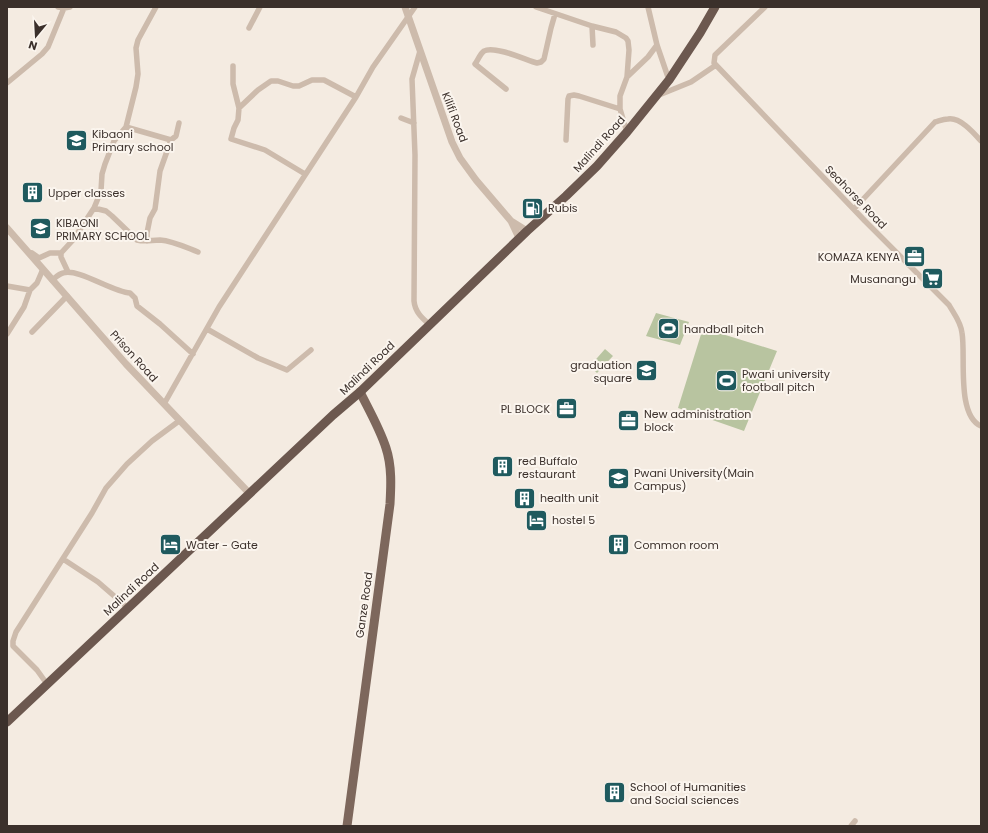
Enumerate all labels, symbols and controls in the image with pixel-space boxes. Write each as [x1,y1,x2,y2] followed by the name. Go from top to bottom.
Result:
[16,16,56,56] north arrow
[26,37,39,54] text: N
[438,90,472,144] street label: Kilifi Road
[569,112,629,176] street label: Malindi Road
[92,126,173,155] place label: Kibaoni Primary school
[64,127,90,153] school or university icon: Kibaoni Primary school
[821,162,891,232] street label: Seahorse Road
[20,180,46,206] building icon: Upper classes
[48,185,125,201] place label: Upper classes
[520,195,546,221] fuel station icon: Rubis
[548,200,578,216] place label: Rubis
[56,215,150,244] place label: KIBAONI PRIMARY SCHOOL
[27,216,53,242] school or university icon: KIBAONI PRIMARY SCHOOL
[902,244,928,270] office icon: KOMAZA KENYA
[818,249,901,265] place label: KOMAZA KENYA
[919,266,945,292] supermarket icon: Musanangu
[850,271,916,287] place label: Musanangu
[655,316,681,342] sports icon: handball pitch
[684,321,764,337] place label: handball pitch
[106,327,162,385] street label: Prison Road
[336,338,398,398] street label: Malindi Road
[570,357,632,386] place label: graduation square
[634,358,660,384] school or university icon: graduation square
[742,366,831,395] place label: Pwani university football pitch
[713,367,739,393] sports icon: Pwani university football pitch
[553,396,579,422] office icon: PL BLOCK
[501,401,550,417] place label: PL BLOCK
[644,406,751,435] place label: New administration block
[615,407,641,433] office icon: New administration block
[518,453,578,482] place label: red Buffalo restaurant
[489,454,515,480] building icon: red Buffalo restaurant
[634,465,754,494] place label: Pwani University(Main Campus)
[606,466,632,492] school or university icon: Pwani University(Main Campus)
[511,485,537,511] building icon: health unit
[540,490,599,506] place label: health unit
[524,507,550,533] hotel icon: hostel 5
[552,512,595,528] place label: hostel 5
[157,532,183,558] hotel icon: Water - Gate
[606,532,632,558] building icon: Common room
[186,537,258,553] place label: Water - Gate
[634,537,719,553] place label: Common room
[100,559,162,619] street label: Malindi Road
[351,571,377,639] street label: Ganze Road
[630,779,746,808] place label: School of Humanities and Social sciences
[601,780,627,806] building icon: School of Humanities and Social sciences

